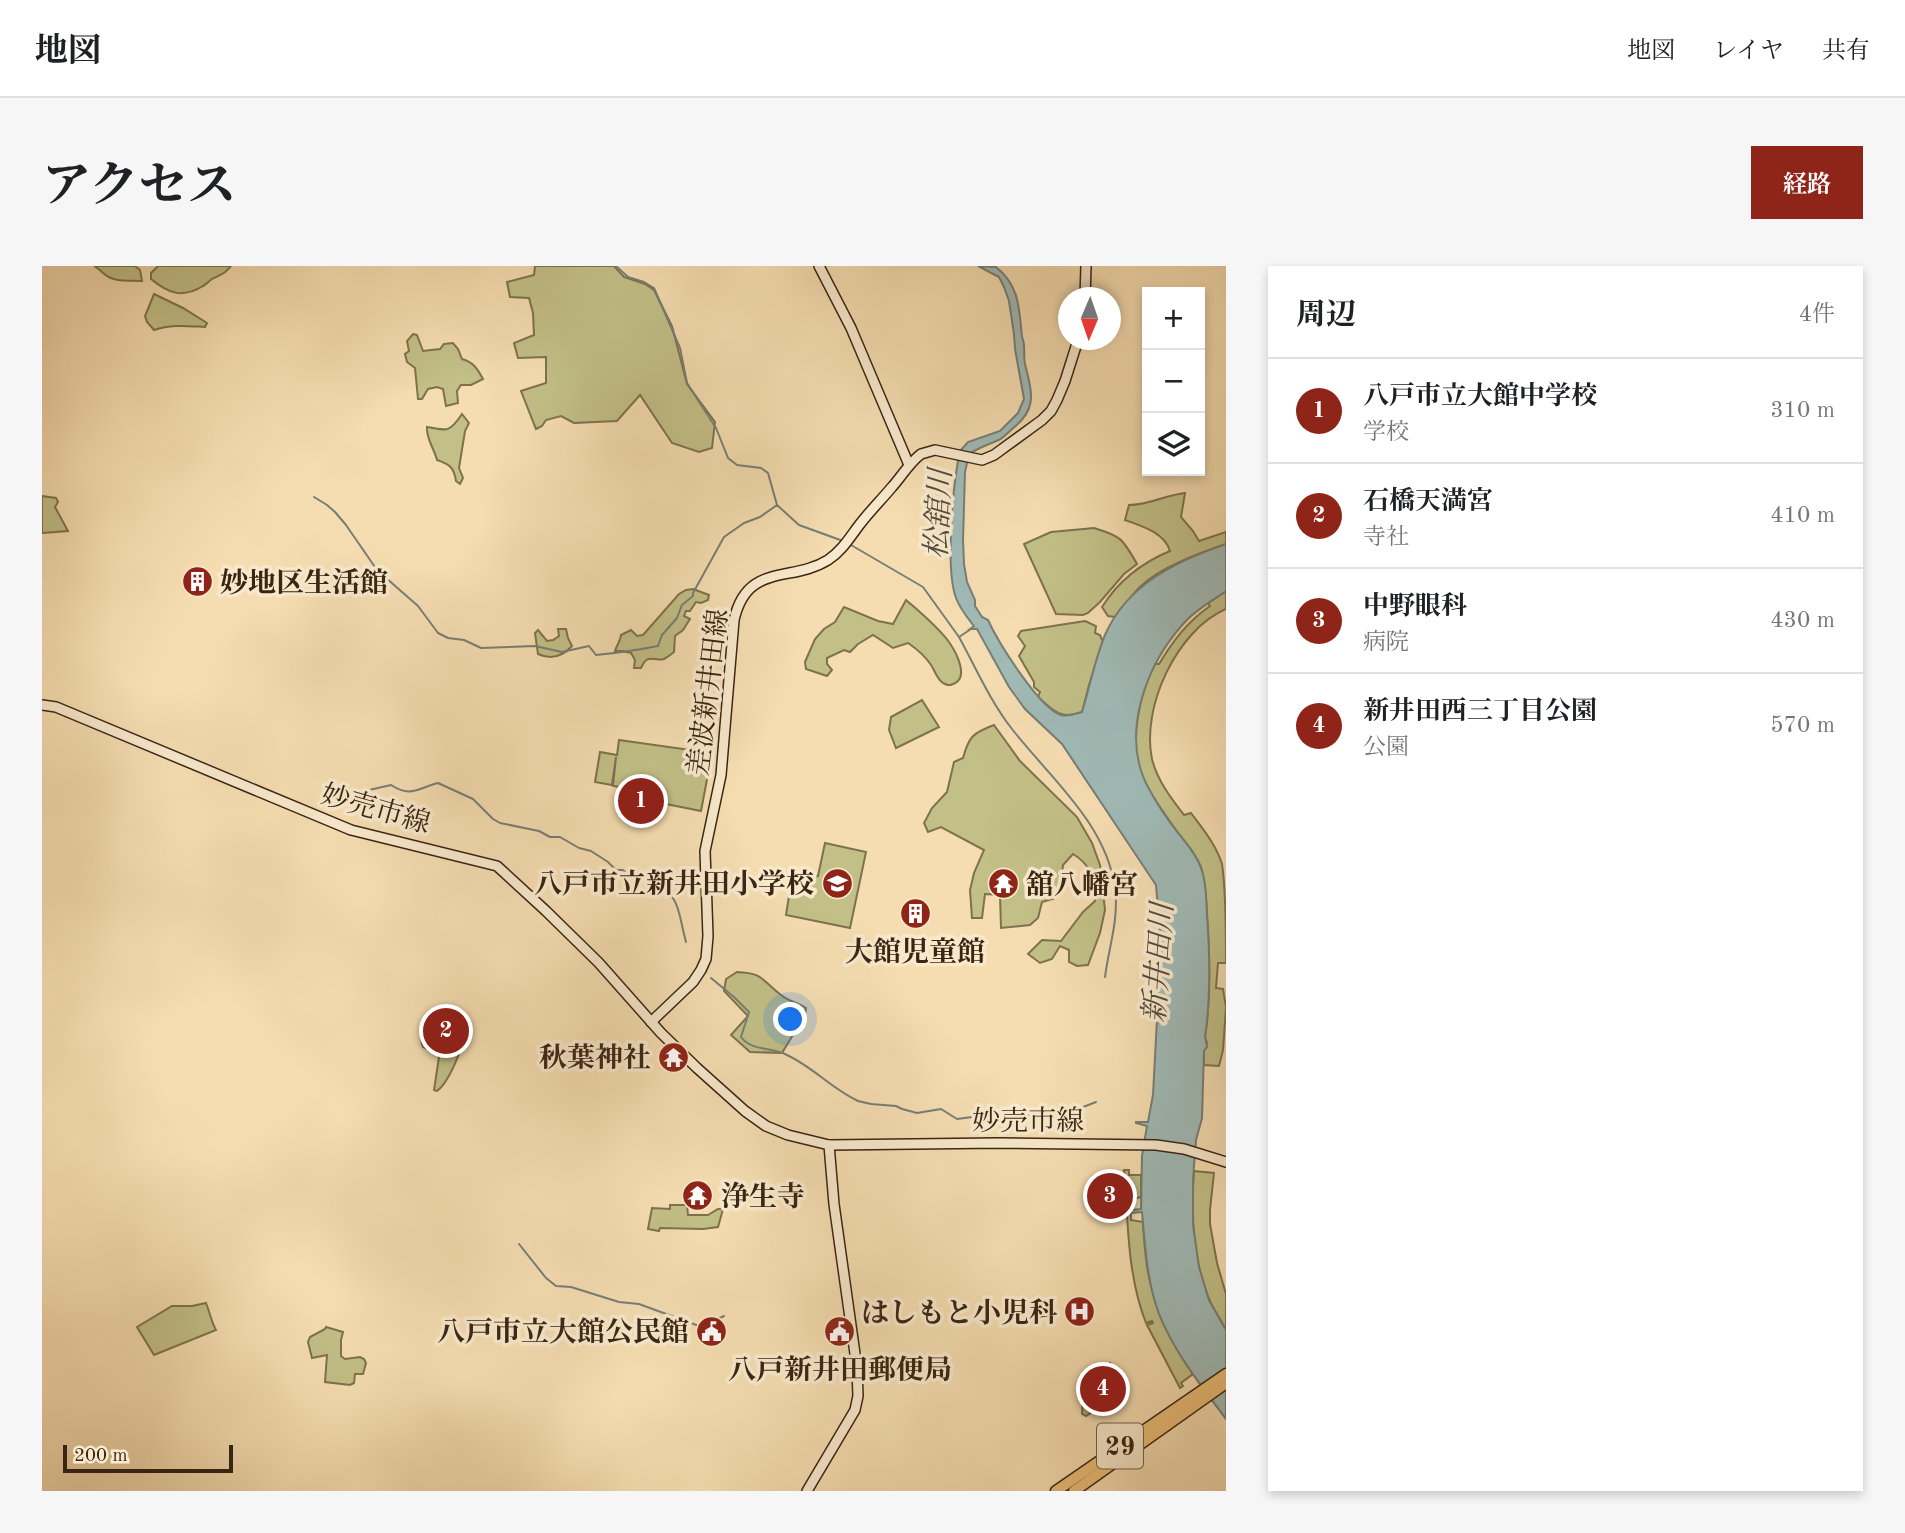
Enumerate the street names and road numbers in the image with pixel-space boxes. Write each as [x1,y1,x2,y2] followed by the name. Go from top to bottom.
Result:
[683,607,734,777] street label: 差波新井田線
[317,779,434,840] street label: 妙売市線
[972,1106,1084,1137] street label: 妙売市線
[1097,1424,1143,1469] road number: 29

